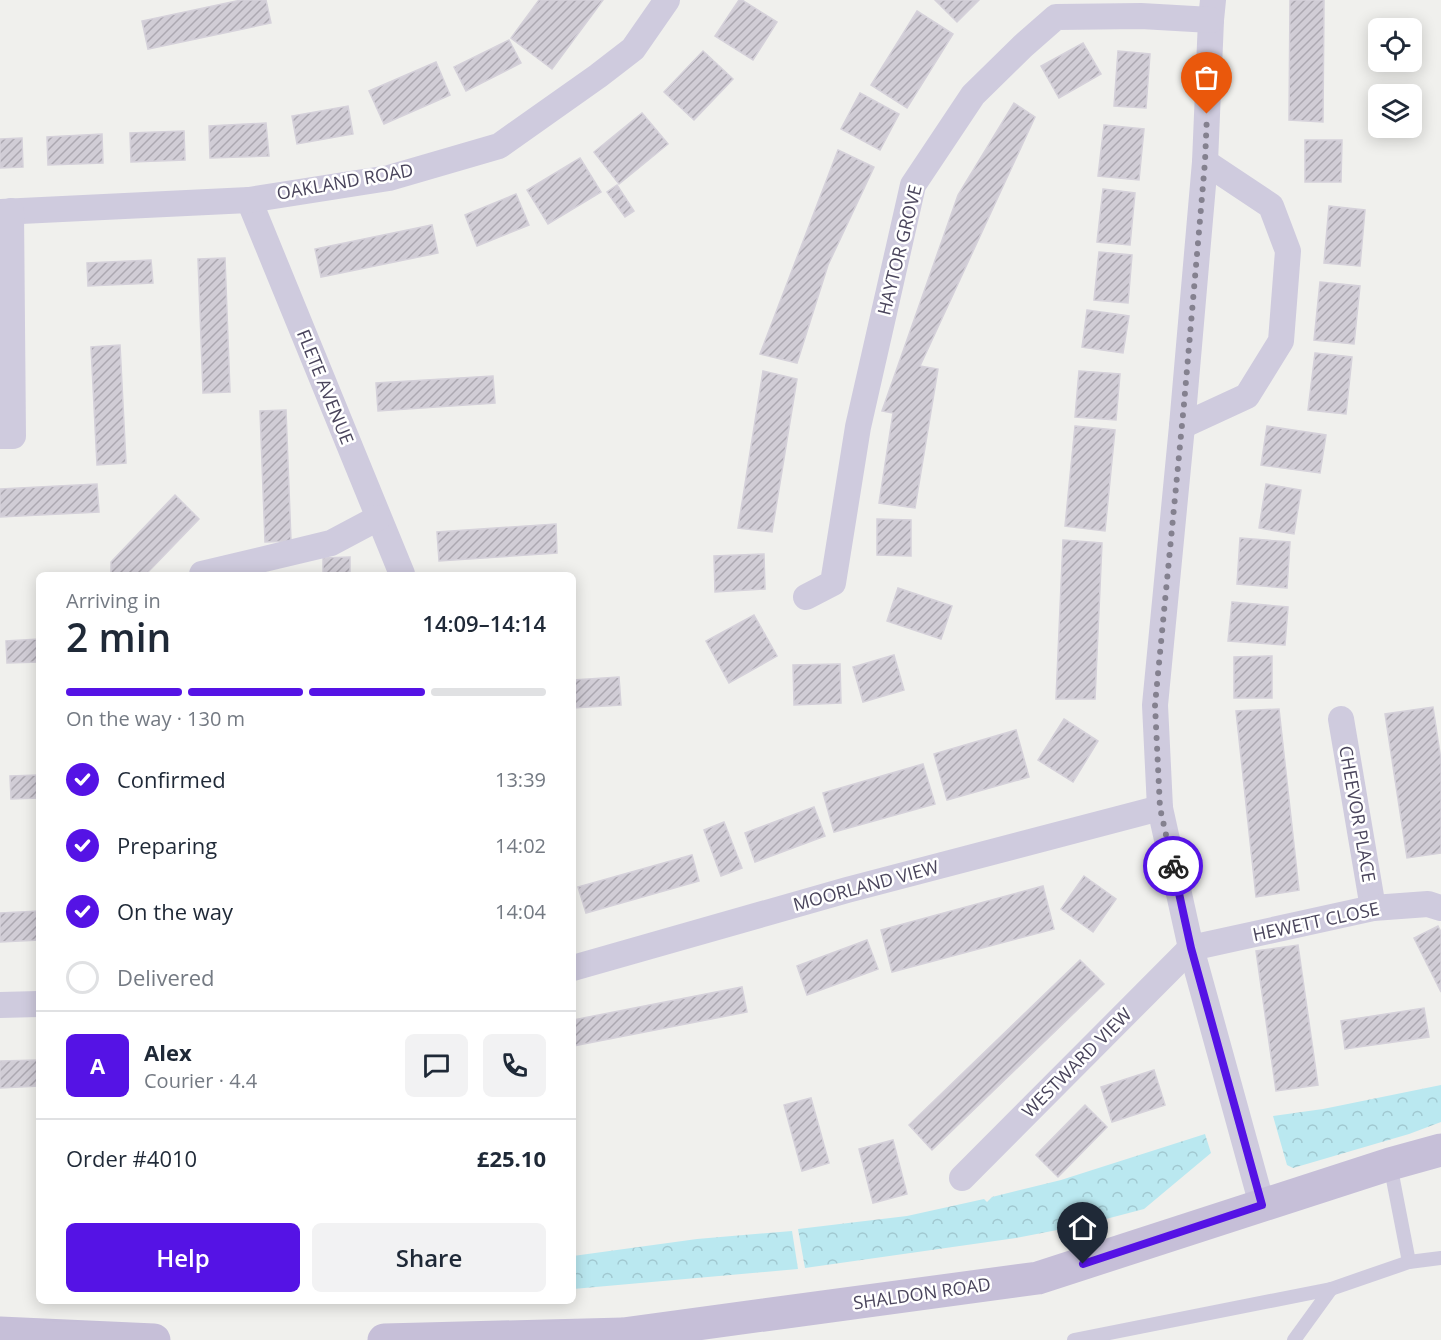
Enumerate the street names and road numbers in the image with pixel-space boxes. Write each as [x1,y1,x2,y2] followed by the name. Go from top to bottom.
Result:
[275,157,415,205] street label: OAKLAND ROAD
[871,182,927,317] street label: HAYTOR GROVE
[292,326,360,448] street label: FLETE AVENUE
[1334,744,1382,884] street label: CHEEVOR PLACE
[790,854,942,916] street label: MOORLAND VIEW
[1250,896,1381,946] street label: HEWETT CLOSE
[1016,1002,1137,1122] street label: WESTWARD VIEW
[851,1271,992,1315] street label: SHALDON ROAD

